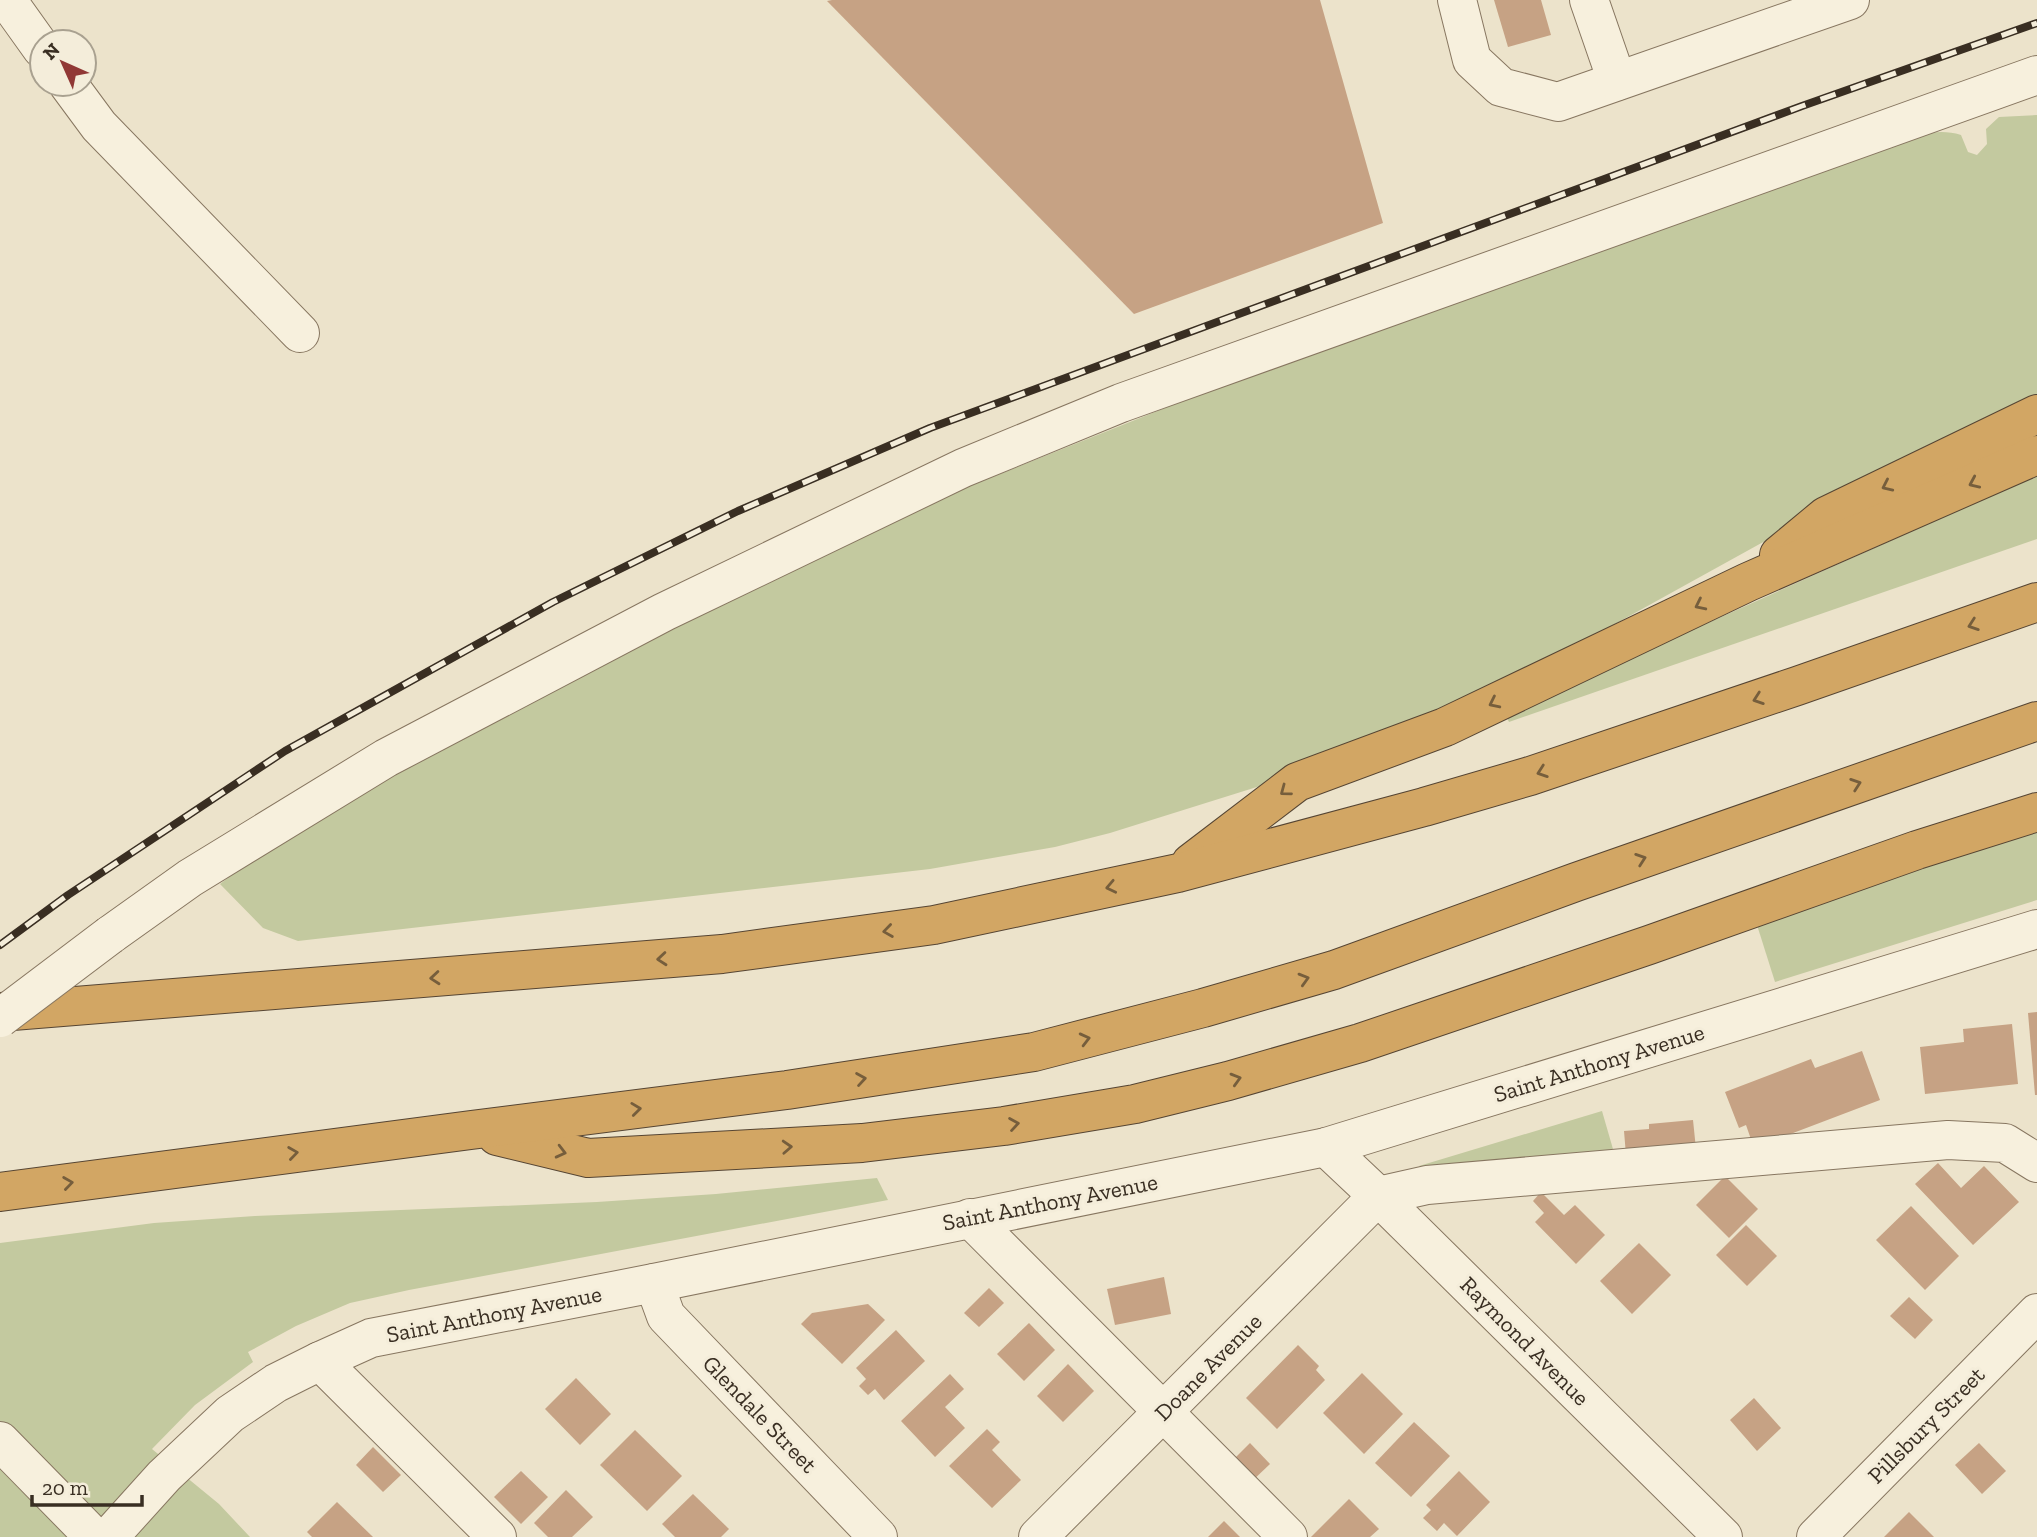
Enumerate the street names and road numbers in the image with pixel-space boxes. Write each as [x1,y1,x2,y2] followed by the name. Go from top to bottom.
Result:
[1490,1018,1708,1108] street label: Saint Anthony Avenue
[940,1167,1160,1237] street label: Saint Anthony Avenue
[1454,1270,1596,1412] street label: Raymond Avenue
[384,1279,604,1349] street label: Saint Anthony Avenue
[1148,1307,1268,1427] street label: Doane Avenue
[697,1349,823,1479] street label: Glendale Street
[1862,1360,1991,1489] street label: Pillsbury Street

